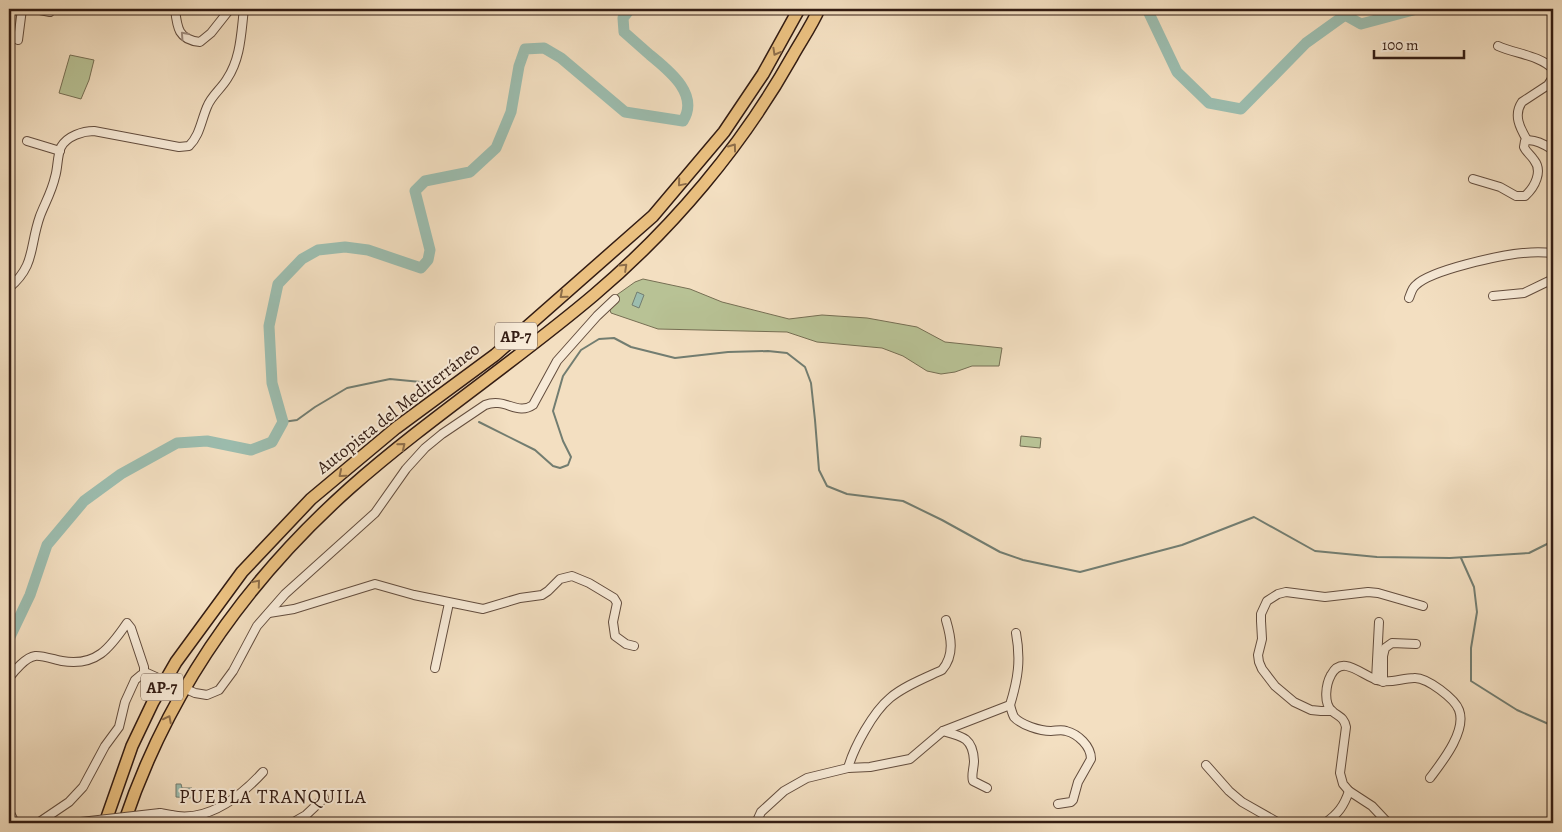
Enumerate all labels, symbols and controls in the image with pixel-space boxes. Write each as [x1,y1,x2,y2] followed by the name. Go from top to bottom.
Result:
[1374,28,1464,60] scale bar
[181,31,190,40] one-way arrow
[1382,35,1419,55] text: 100 m
[772,46,782,55] one-way arrow
[727,143,736,153] one-way arrow
[678,177,687,186] one-way arrow
[618,264,627,273] one-way arrow
[560,289,569,298] one-way arrow
[495,322,537,350] road number: AP-7
[311,337,485,480] street label: Autopista del Mediterráneo
[396,443,405,451] one-way arrow
[338,468,347,477] one-way arrow
[252,580,261,589] one-way arrow
[141,674,183,700] road number: AP-7
[162,715,172,724] one-way arrow
[179,784,367,810] district label: PUEBLA TRANQUILA

